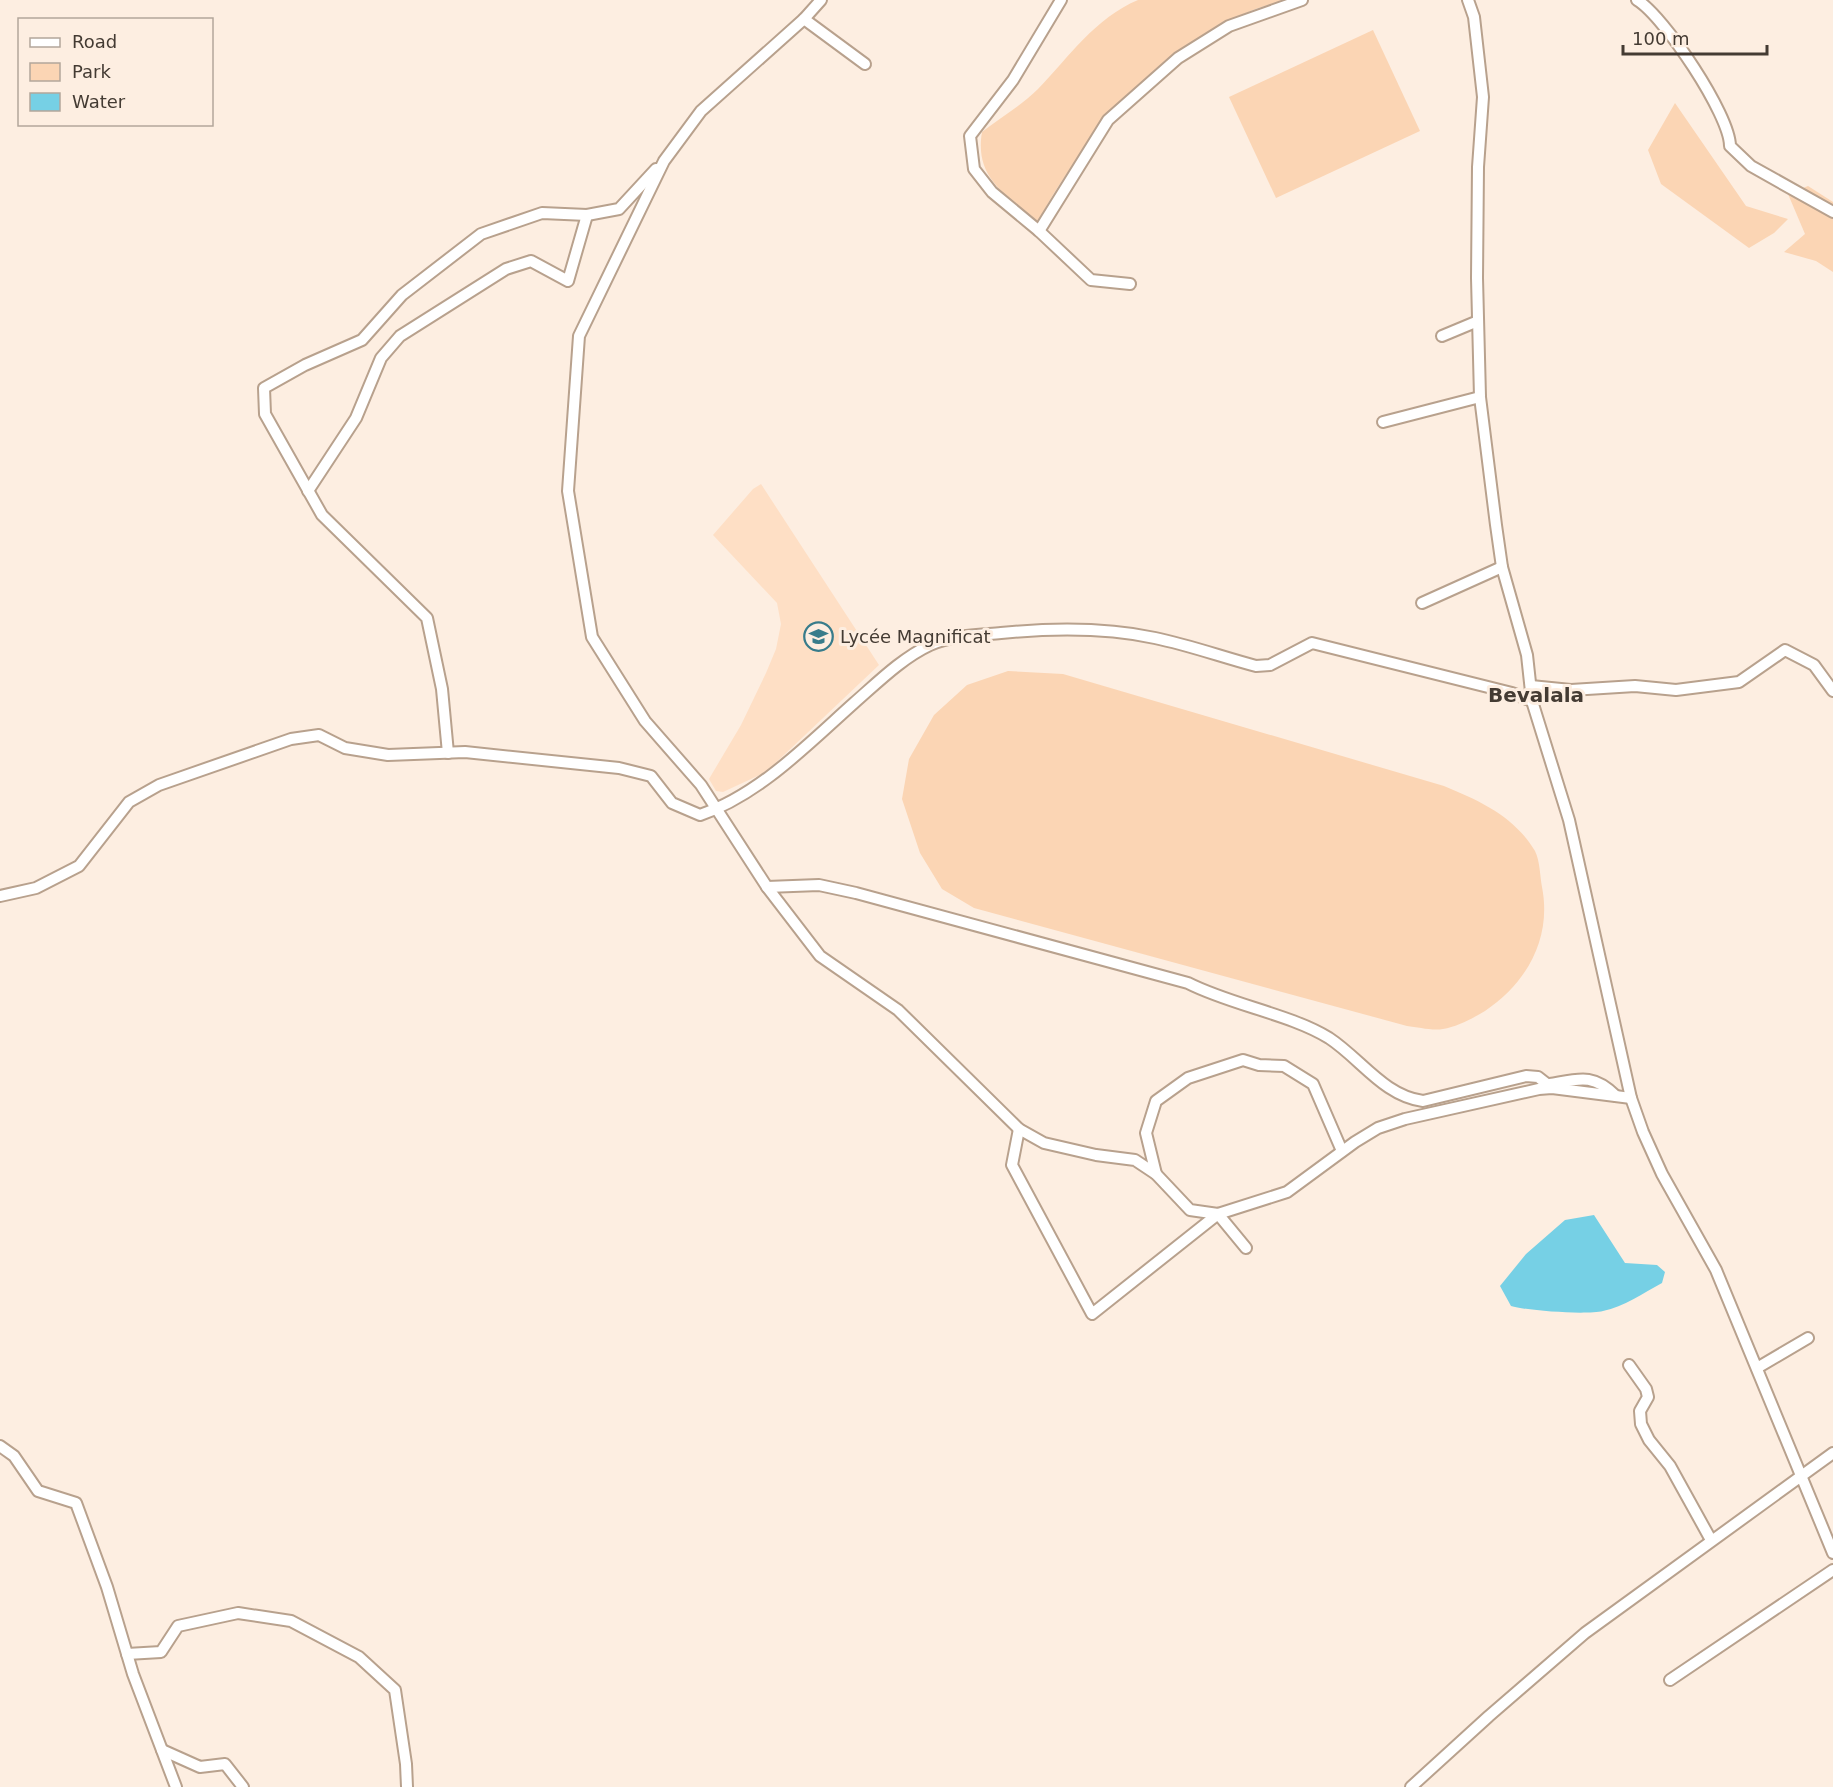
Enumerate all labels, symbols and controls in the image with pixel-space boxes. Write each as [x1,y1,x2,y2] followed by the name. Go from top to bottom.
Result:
[18,18,213,126] legend
[1623,18,1767,56] scale bar
[1632,28,1690,49] text: 100 m
[72,31,117,52] text: Road
[72,61,111,82] text: Park
[72,91,126,112] text: Water
[803,621,835,653] school or university icon: Lycée Magnificat
[840,626,991,647] place label: Lycée Magnificat
[1488,683,1584,707] district label: Bevalala

